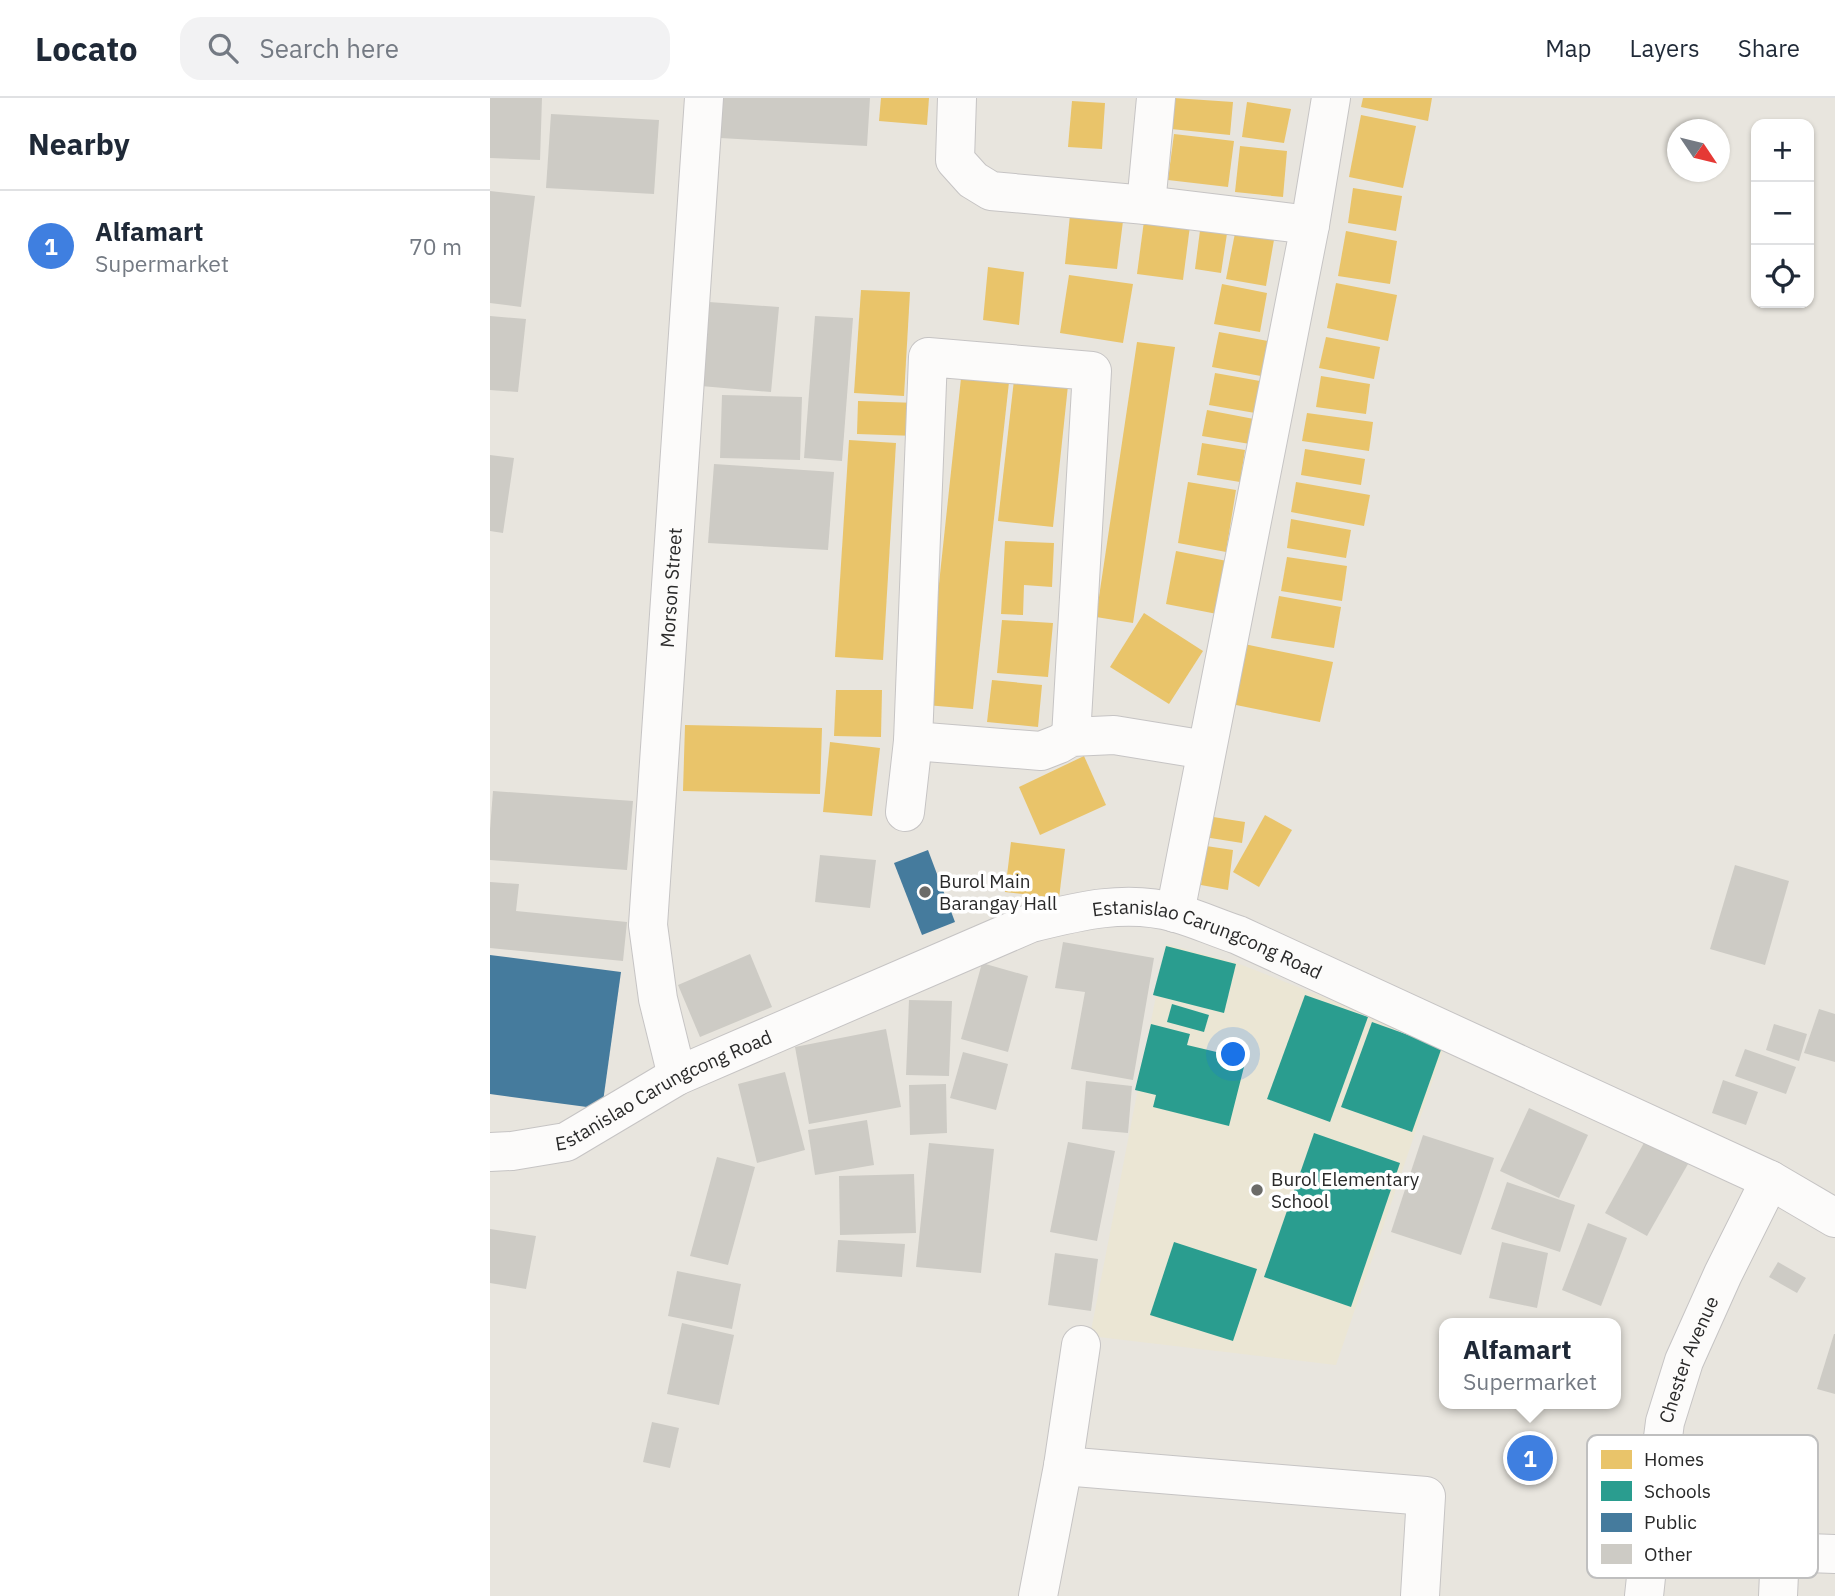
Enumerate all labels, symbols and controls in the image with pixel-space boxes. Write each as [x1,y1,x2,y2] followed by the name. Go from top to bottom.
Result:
[180,17,670,80] search box
[35,27,138,70] text: Locato
[204,29,242,67] icon: search
[260,31,399,65] text: Search here
[1545,32,1592,64] text: Map
[1630,32,1700,64] text: Layers
[1738,32,1800,64] text: Share
[1667,119,1730,182] north arrow
[1751,119,1814,308] map controls
[1751,119,1814,182] button: +
[28,124,130,163] text: Nearby
[1751,182,1814,245] button: −
[95,214,203,248] text: Alfamart
[44,231,58,261] text: 1
[409,231,462,261] text: 70 m
[1751,245,1814,308] button: locate
[95,248,229,278] text: Supermarket
[655,527,687,649] street label: Morson Street
[939,869,1057,915] place label: Burol Main Barangay Hall
[917,884,933,900] marker: Burol Main Barangay Hall
[1090,895,1326,984] street label: Estanislao Carungcong Road
[553,1024,775,1156] street label: Estanislao Carungcong Road
[1216,1037,1250,1071] your location
[1271,1167,1420,1213] place label: Burol Elementary School
[1249,1182,1265,1198] marker: Burol Elementary School
[1653,1292,1724,1426] street label: Chester Avenue
[1439,1318,1621,1409] popup
[1463,1332,1571,1366] text: Alfamart
[1463,1366,1597,1396] text: Supermarket
[1507,1432,1553,1484] pin: 1
[1587,1435,1818,1578] legend
[1644,1447,1704,1471] text: Homes
[1644,1479,1711,1503] text: Schools
[1644,1510,1697,1534] text: Public
[1644,1542,1692,1566] text: Other

